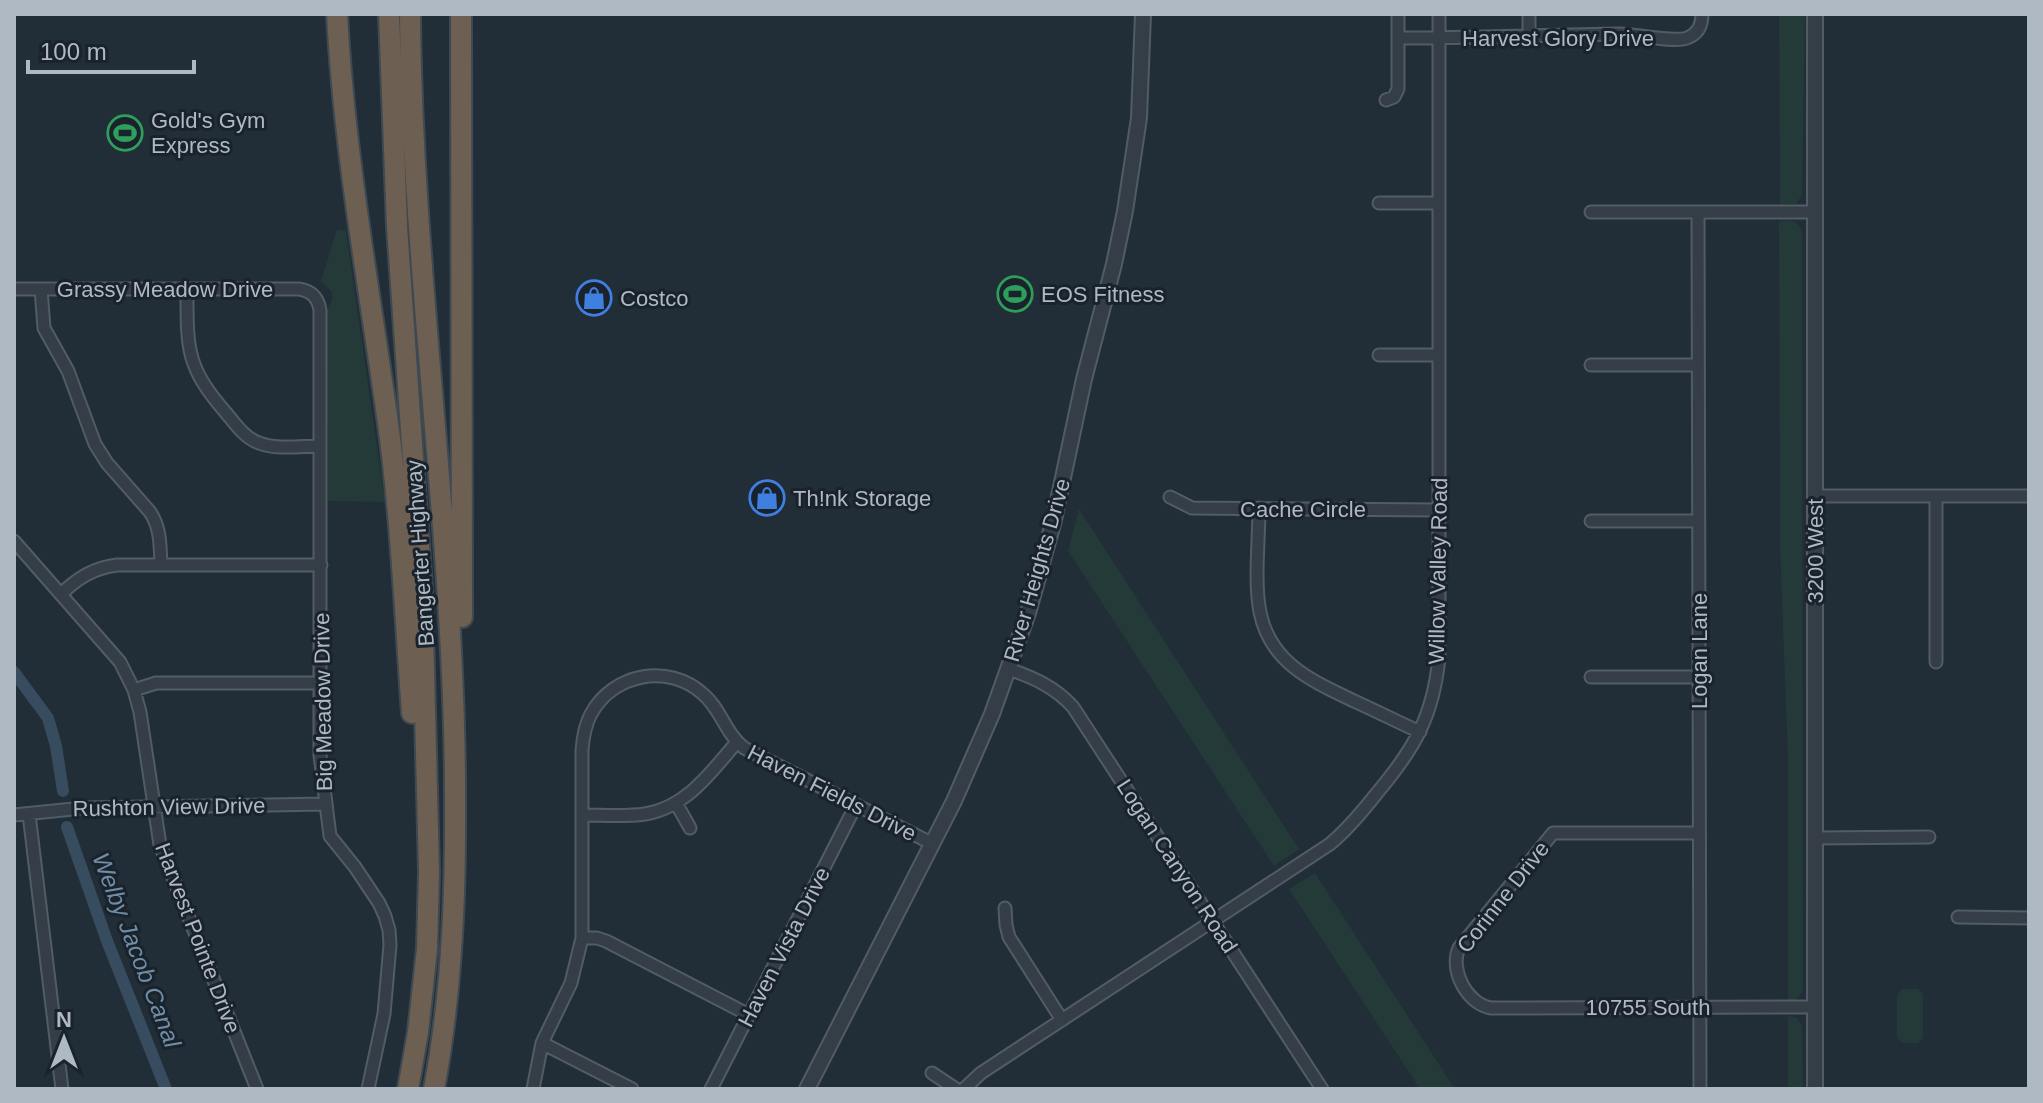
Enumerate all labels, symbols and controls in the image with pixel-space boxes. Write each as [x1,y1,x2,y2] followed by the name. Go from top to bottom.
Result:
[28,24,194,74] scale bar
[1462,26,1654,51] street label: Harvest Glory Drive
[40,38,107,65] text: 100 m
[151,108,265,158] place label: Gold's Gym Express
[106,114,144,152] sports icon: Gold's Gym Express
[996,275,1034,313] sports icon: EOS Fitness
[57,277,273,302] street label: Grassy Meadow Drive
[575,279,613,317] shop icon: Costco
[1041,282,1164,307] place label: EOS Fitness
[620,286,688,311] place label: Costco
[401,459,439,647] street label: Bangerter Highway
[999,475,1075,665] street label: River Heights Drive
[1424,477,1452,665] street label: Willow Valley Road
[748,479,786,517] shop icon: Th!nk Storage
[793,486,931,511] place label: Th!nk Storage
[1240,497,1366,522] street label: Cache Circle
[1803,499,1828,603] street label: 3200 West
[1687,593,1712,709] street label: Logan Lane
[309,613,337,791] street label: Big Meadow Drive
[744,740,920,846] street label: Haven Fields Drive
[1112,775,1242,957] street label: Logan Canyon Road
[72,793,266,821] street label: Rushton View Drive
[1452,836,1554,958] street label: Corinne Drive
[150,839,246,1037] street label: Harvest Pointe Drive
[87,849,187,1052] water label: Welby Jacob Canal
[733,863,835,1031] street label: Haven Vista Drive
[1586,995,1710,1020] street label: 10755 South
[24,999,104,1079] north arrow
[56,1007,72,1032] text: N

